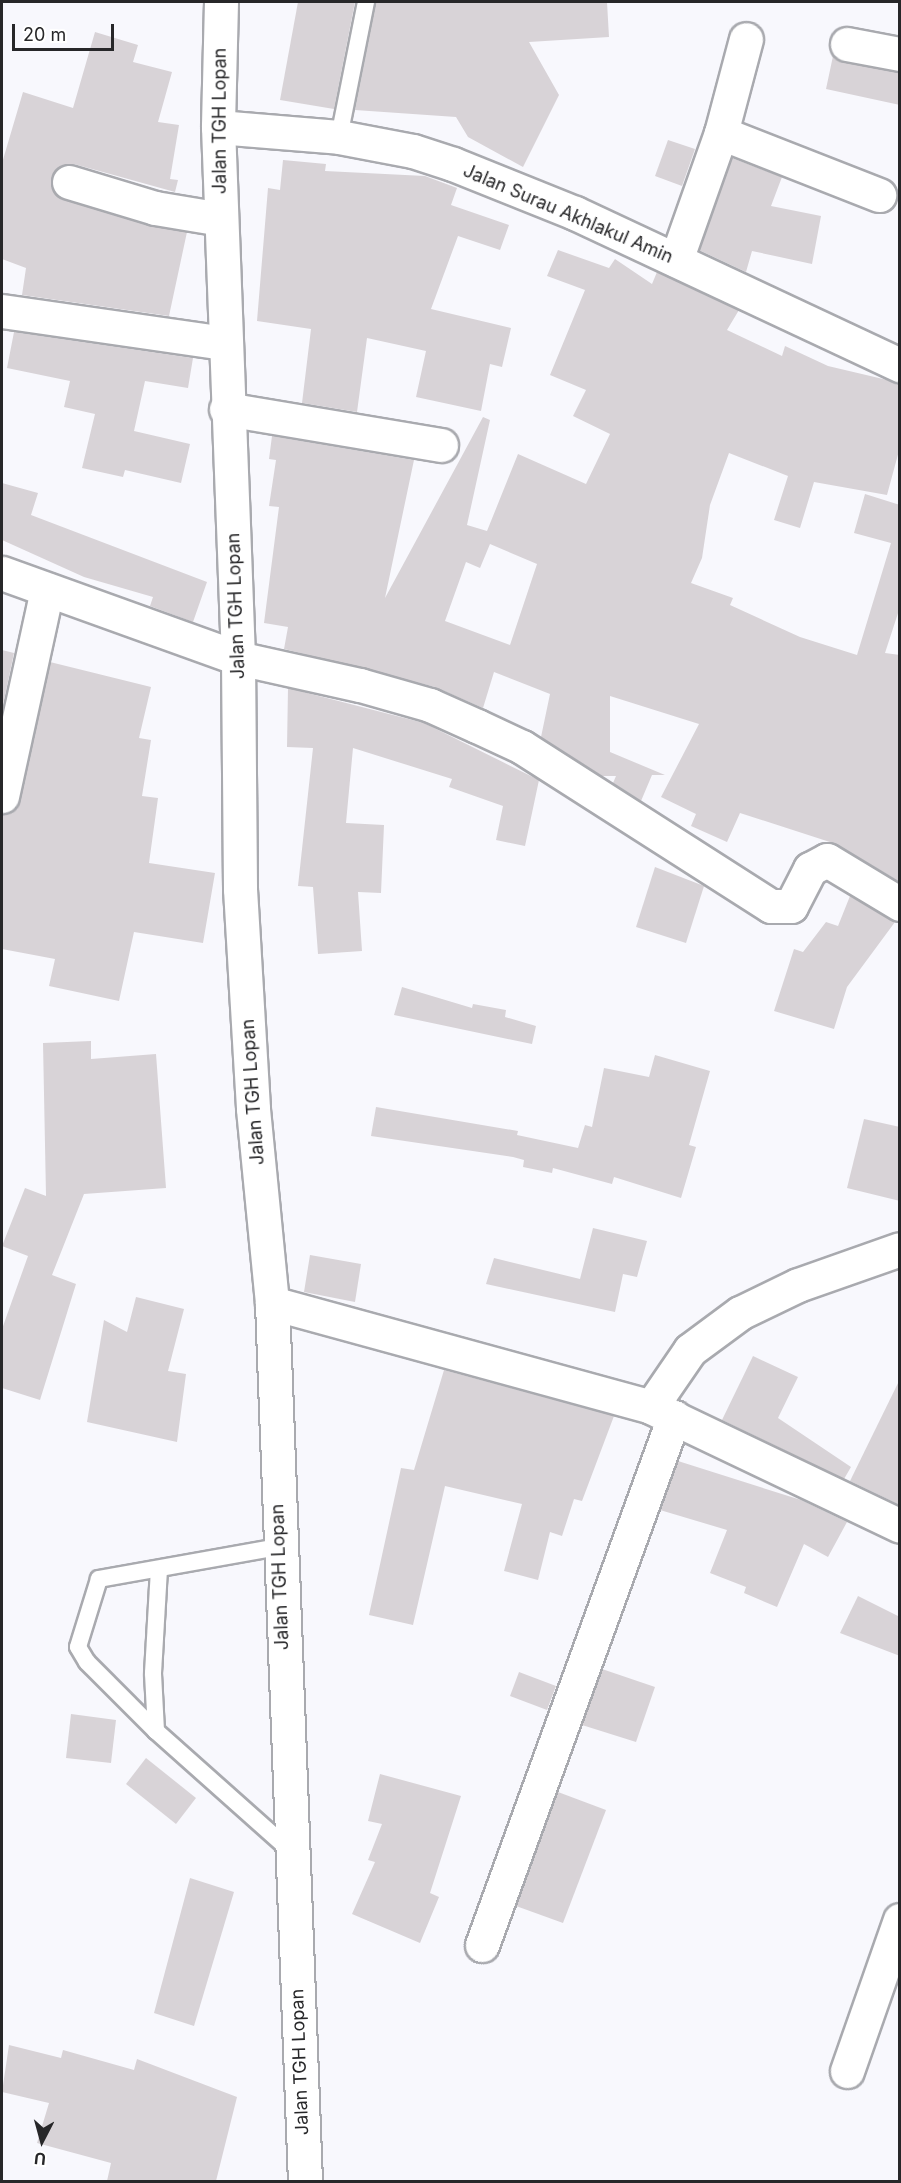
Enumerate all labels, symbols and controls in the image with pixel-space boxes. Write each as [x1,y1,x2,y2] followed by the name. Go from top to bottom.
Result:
[15,12,117,50] scale bar
[23,24,66,45] text: 20 m
[209,48,231,194] street label: Jalan TGH Lopan
[460,160,676,268] street label: Jalan Surau Akhlakul Amin
[223,532,249,680] street label: Jalan TGH Lopan
[237,1018,269,1166] street label: Jalan TGH Lopan
[267,1503,293,1651] street label: Jalan TGH Lopan
[287,1988,313,2136] street label: Jalan TGH Lopan
[12,2111,72,2171] north arrow
[33,2148,47,2169] text: U

